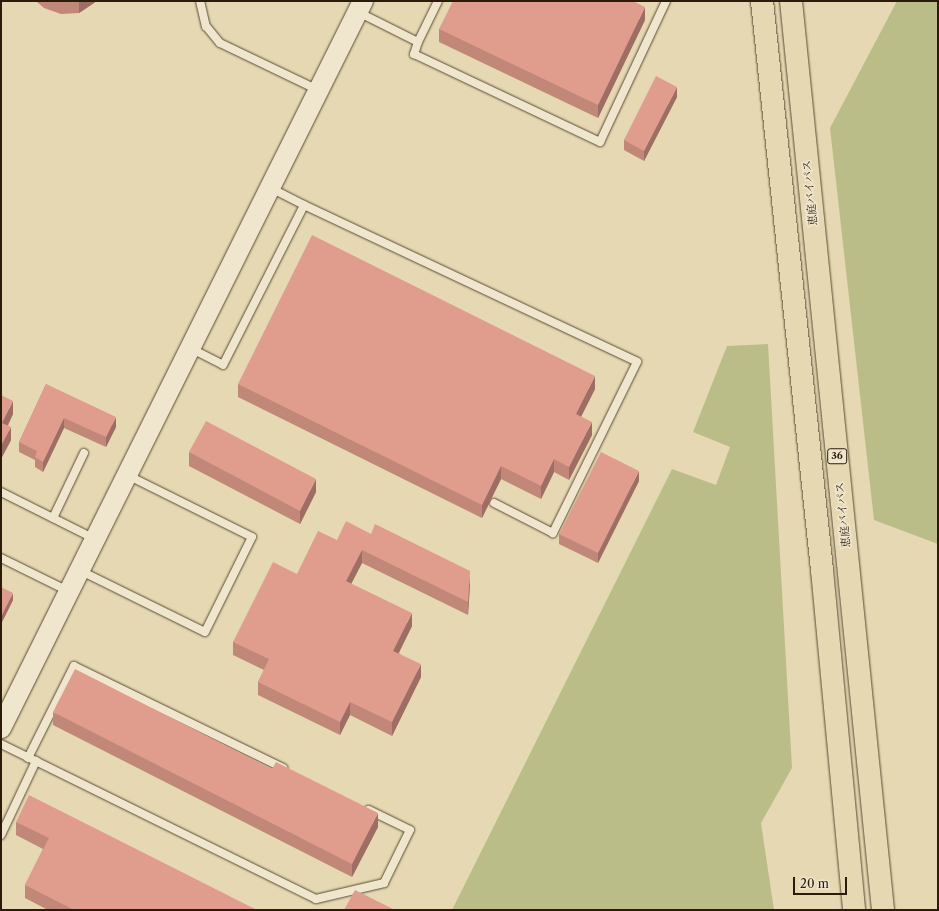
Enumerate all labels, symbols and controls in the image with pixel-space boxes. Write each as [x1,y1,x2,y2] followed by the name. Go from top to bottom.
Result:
[800,159,820,227] street label: 恵庭バイパス
[827,448,847,464] road number: 36
[833,481,853,549] street label: 恵庭バイパス
[795,869,849,895] scale bar
[800,876,829,891] text: 20 m

